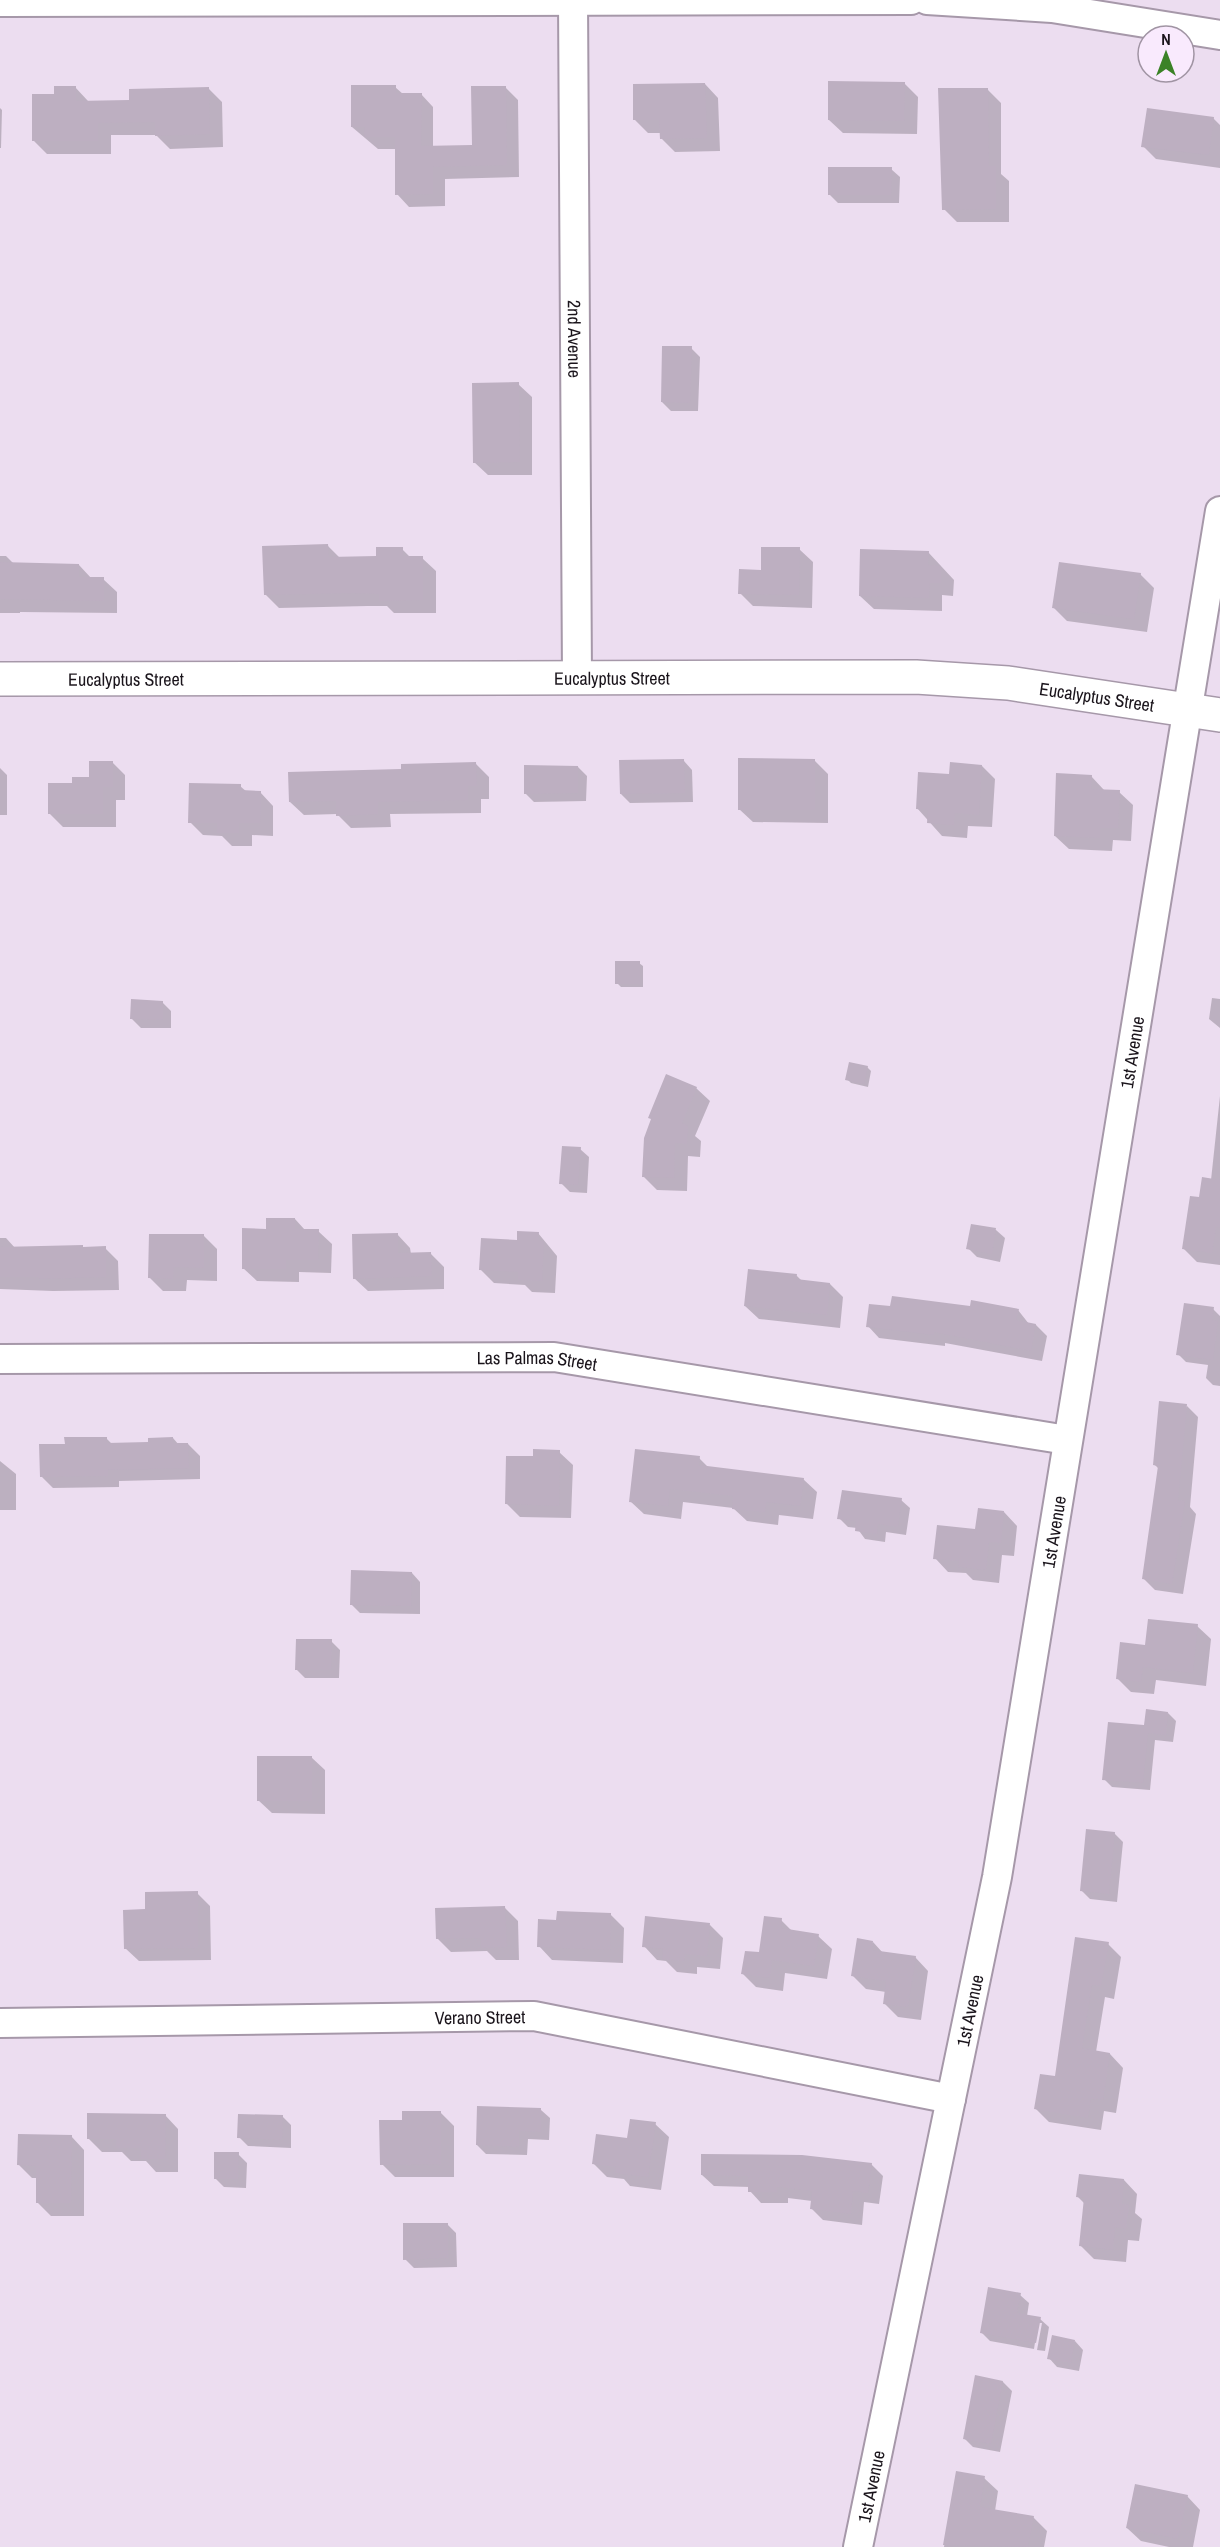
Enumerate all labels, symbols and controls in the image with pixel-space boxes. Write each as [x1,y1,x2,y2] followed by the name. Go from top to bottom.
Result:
[1136,24,1196,84] north arrow
[1161,28,1171,50] text: N
[562,300,588,378] street label: 2nd Avenue
[554,665,670,690] street label: Eucalyptus Street
[68,666,184,691] street label: Eucalyptus Street
[1038,675,1156,717] street label: Eucalyptus Street
[1113,1014,1150,1090] street label: 1st Avenue
[477,1345,599,1376] street label: Las Palmas Street
[1035,1494,1072,1570] street label: 1st Avenue
[950,1972,989,2049] street label: 1st Avenue
[435,2004,525,2030] street label: Verano Street
[851,2448,890,2525] street label: 1st Avenue

